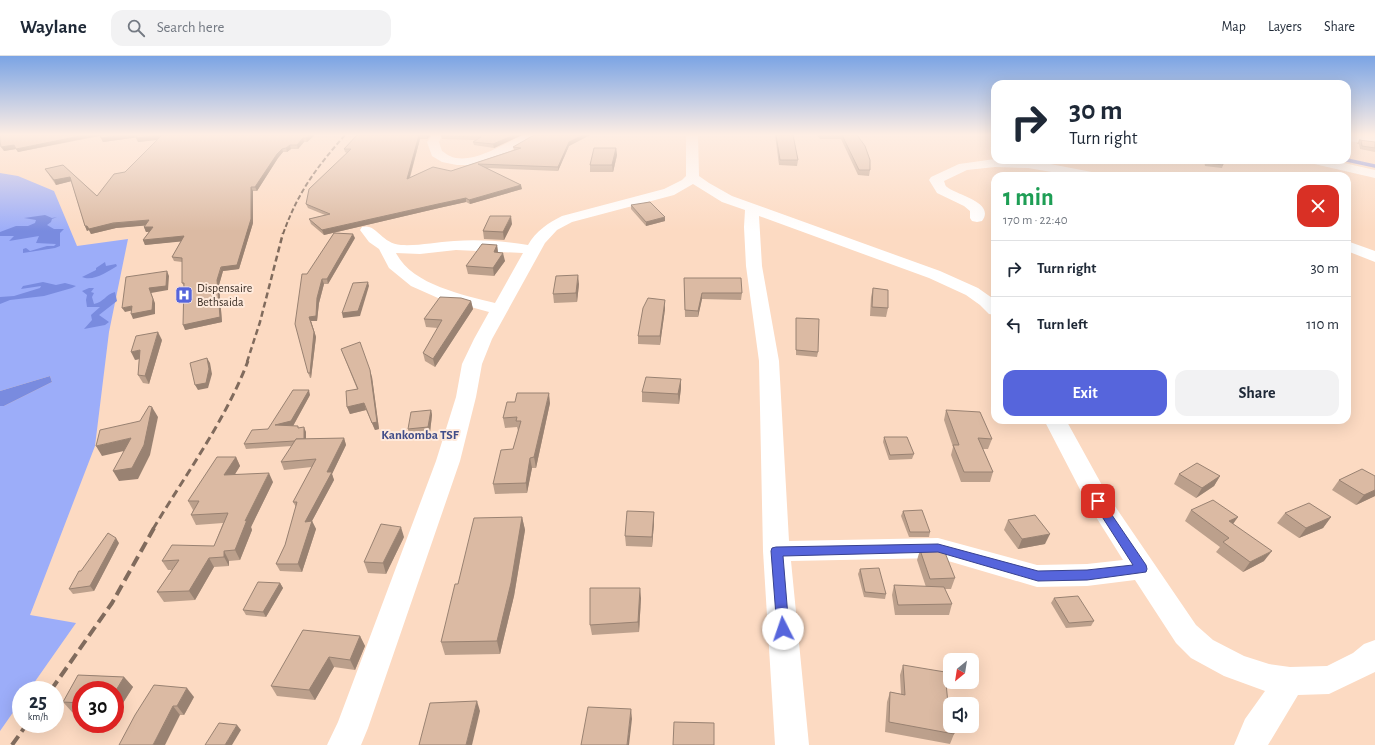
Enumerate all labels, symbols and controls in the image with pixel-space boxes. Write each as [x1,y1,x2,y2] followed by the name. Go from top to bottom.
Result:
[111,10,391,46] search box
[125,17,147,39] icon: search
[20,18,87,37] text: Waylane
[157,20,224,35] text: Search here
[1221,20,1246,34] text: Map
[1268,20,1302,34] text: Layers
[1324,20,1355,34] text: Share
[1003,96,1055,148] icon: right
[1069,97,1122,125] text: 30 m
[1069,130,1138,148] text: Turn right
[1297,185,1339,227] button: close
[1003,186,1054,210] text: 1 min
[1003,214,1068,227] text: 170 m · 22:40
[1003,258,1025,280] icon: right
[1037,261,1096,276] text: Turn right
[1310,261,1339,276] text: 30 m
[197,282,252,308] place label: Dispensaire Bethsaida
[174,285,194,305] hospital icon: Dispensaire Bethsaida
[1003,314,1025,336] icon: left
[1037,317,1088,332] text: Turn left
[1306,317,1339,332] text: 110 m
[1003,370,1167,416] button: Exit
[1175,370,1339,416] button: Share
[381,429,460,442] district label: Kankomba TSF
[1081,484,1115,518] pin
[1087,490,1109,512] icon: arrive
[762,608,804,650] position arrow
[943,653,979,689] north arrow
[943,653,979,733] map controls
[72,681,124,733] speed limit sign: 30
[29,692,47,712] text: 25
[943,697,979,733] button: sound
[28,712,48,722] text: km/h

